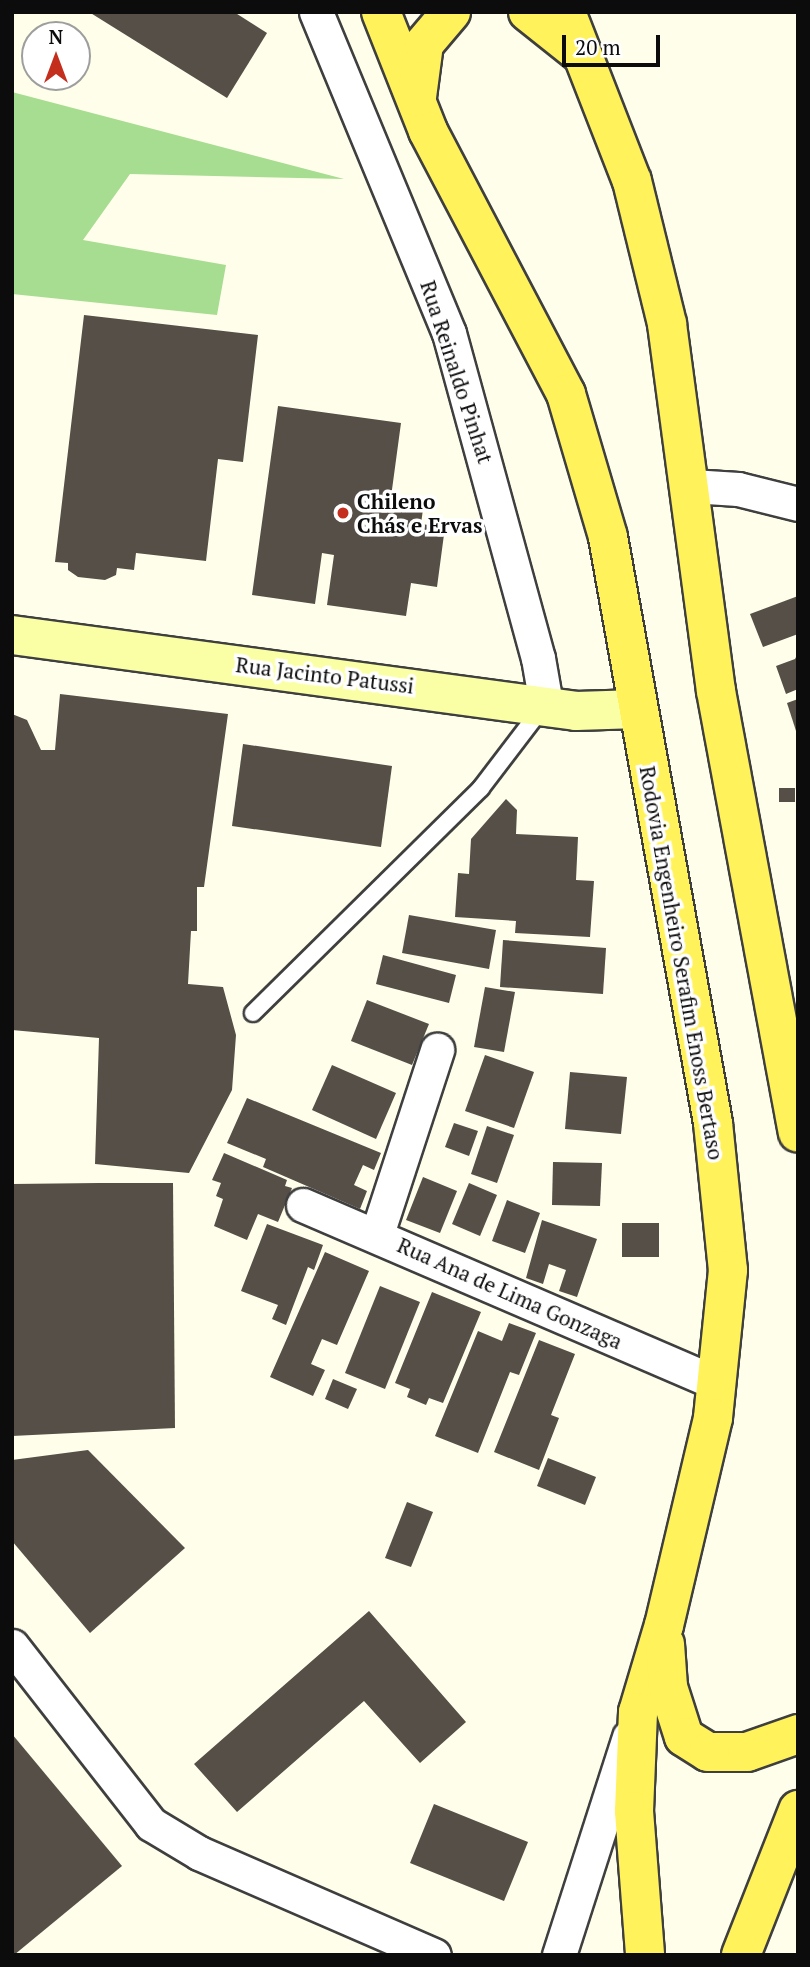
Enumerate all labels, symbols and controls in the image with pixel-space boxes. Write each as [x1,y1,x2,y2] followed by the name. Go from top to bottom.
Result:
[21,21,91,91] north arrow
[565,21,663,65] scale bar
[49,24,63,49] text: N
[575,33,621,61] text: 20 m
[416,277,498,467] street label: Rua Reinaldo Pinhat
[357,488,482,538] place label: Chileno Chás e Ervas
[335,505,351,521] marker: Chileno Chás e Ervas
[234,652,416,698] street label: Rua Jacinto Patussi
[635,764,729,1162] street label: Rodovia Engenheiro Serafim Enoss Bertaso
[394,1232,626,1354] street label: Rua Ana de Lima Gonzaga

